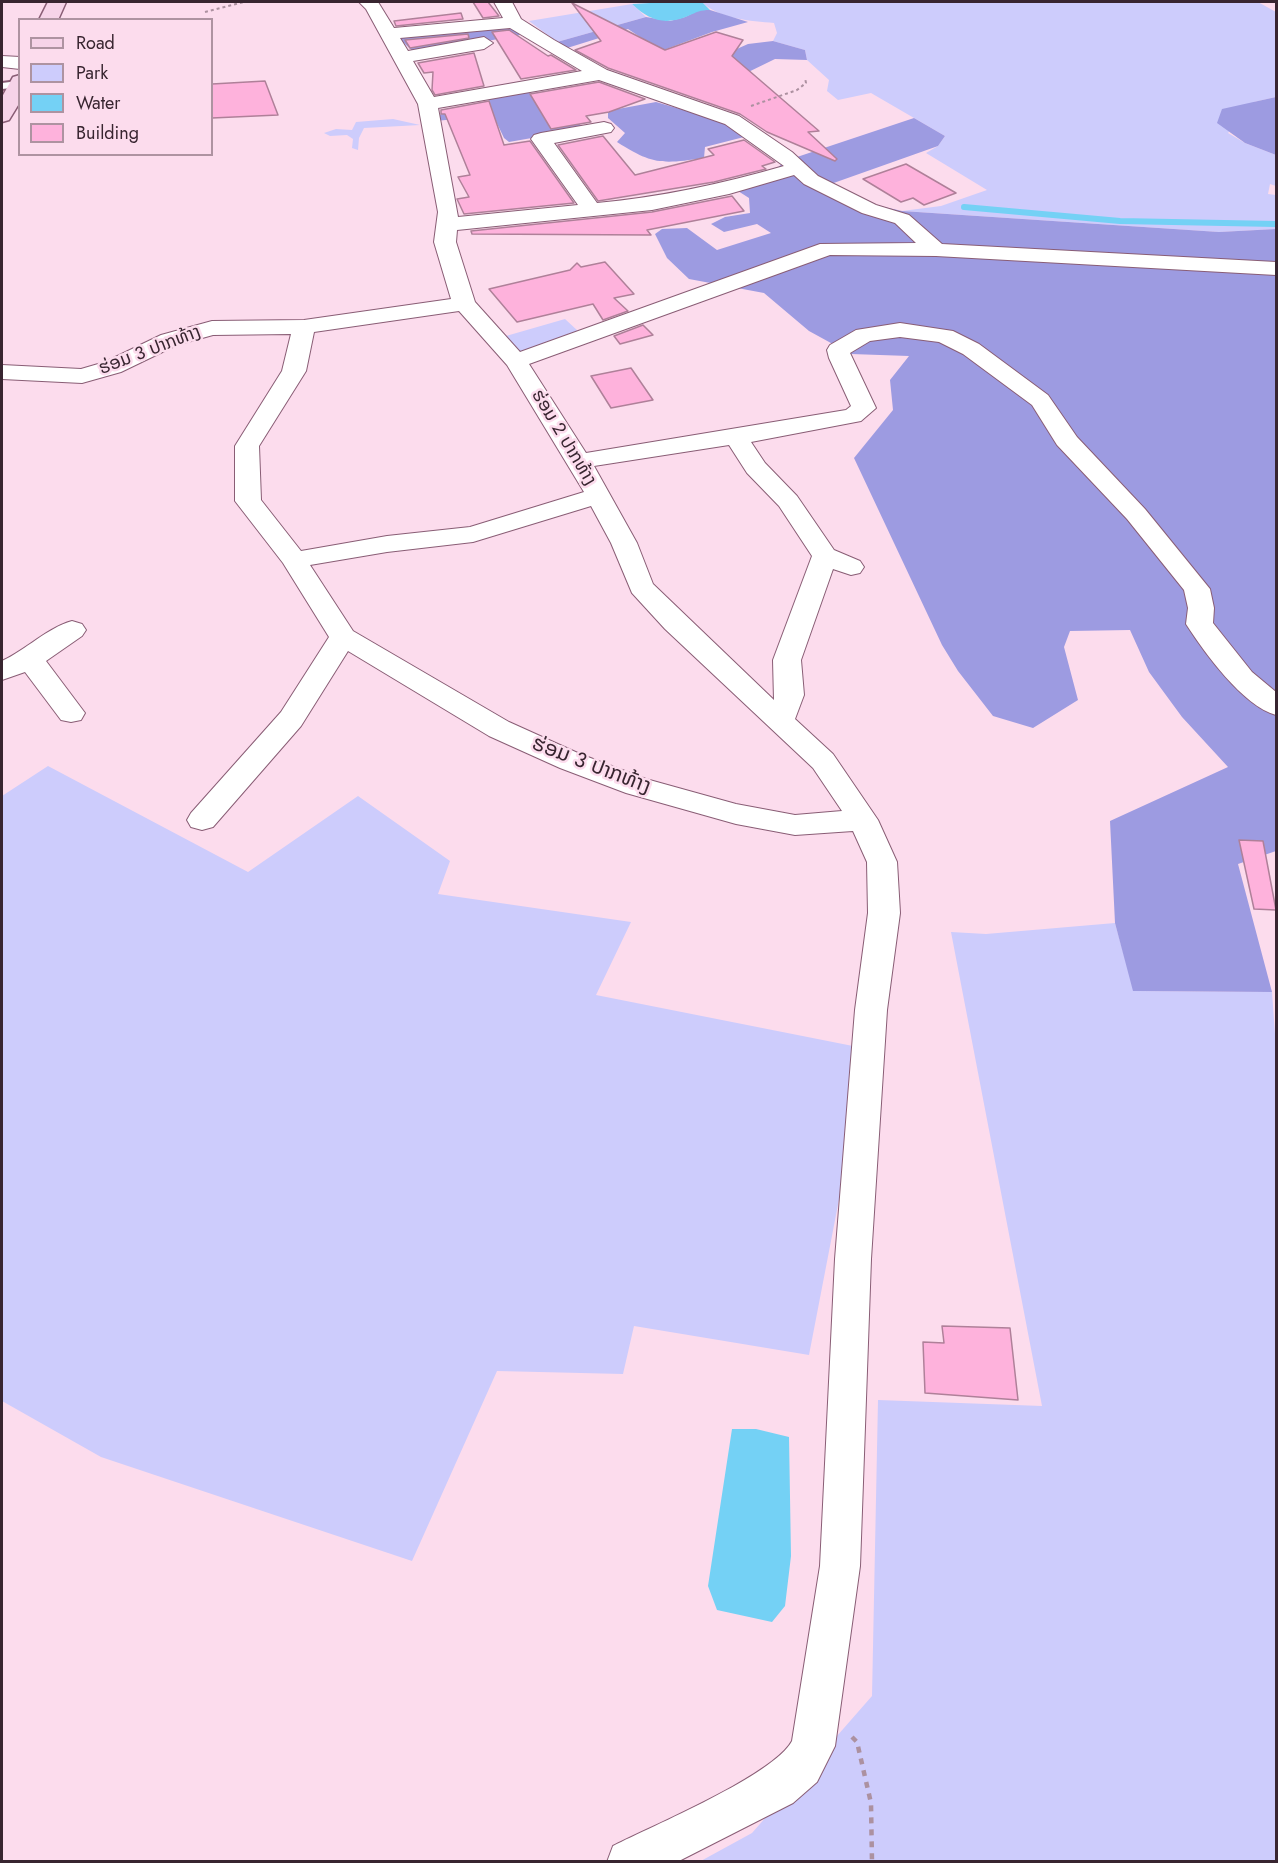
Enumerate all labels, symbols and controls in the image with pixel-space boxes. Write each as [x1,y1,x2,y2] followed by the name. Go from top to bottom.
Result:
[18,18,213,156] legend
[76,30,115,56] text: Road
[76,60,108,86] text: Park
[76,90,120,116] text: Water
[76,120,139,146] text: Building
[96,322,204,380] street label: ຮ່ອມ 3 ປາກທ້າງ
[526,386,600,490] street label: ຮ່ອມ 2 ປາກທ້າງ
[528,732,654,800] street label: ຮ່ອມ 3 ປາກທ້າງ

